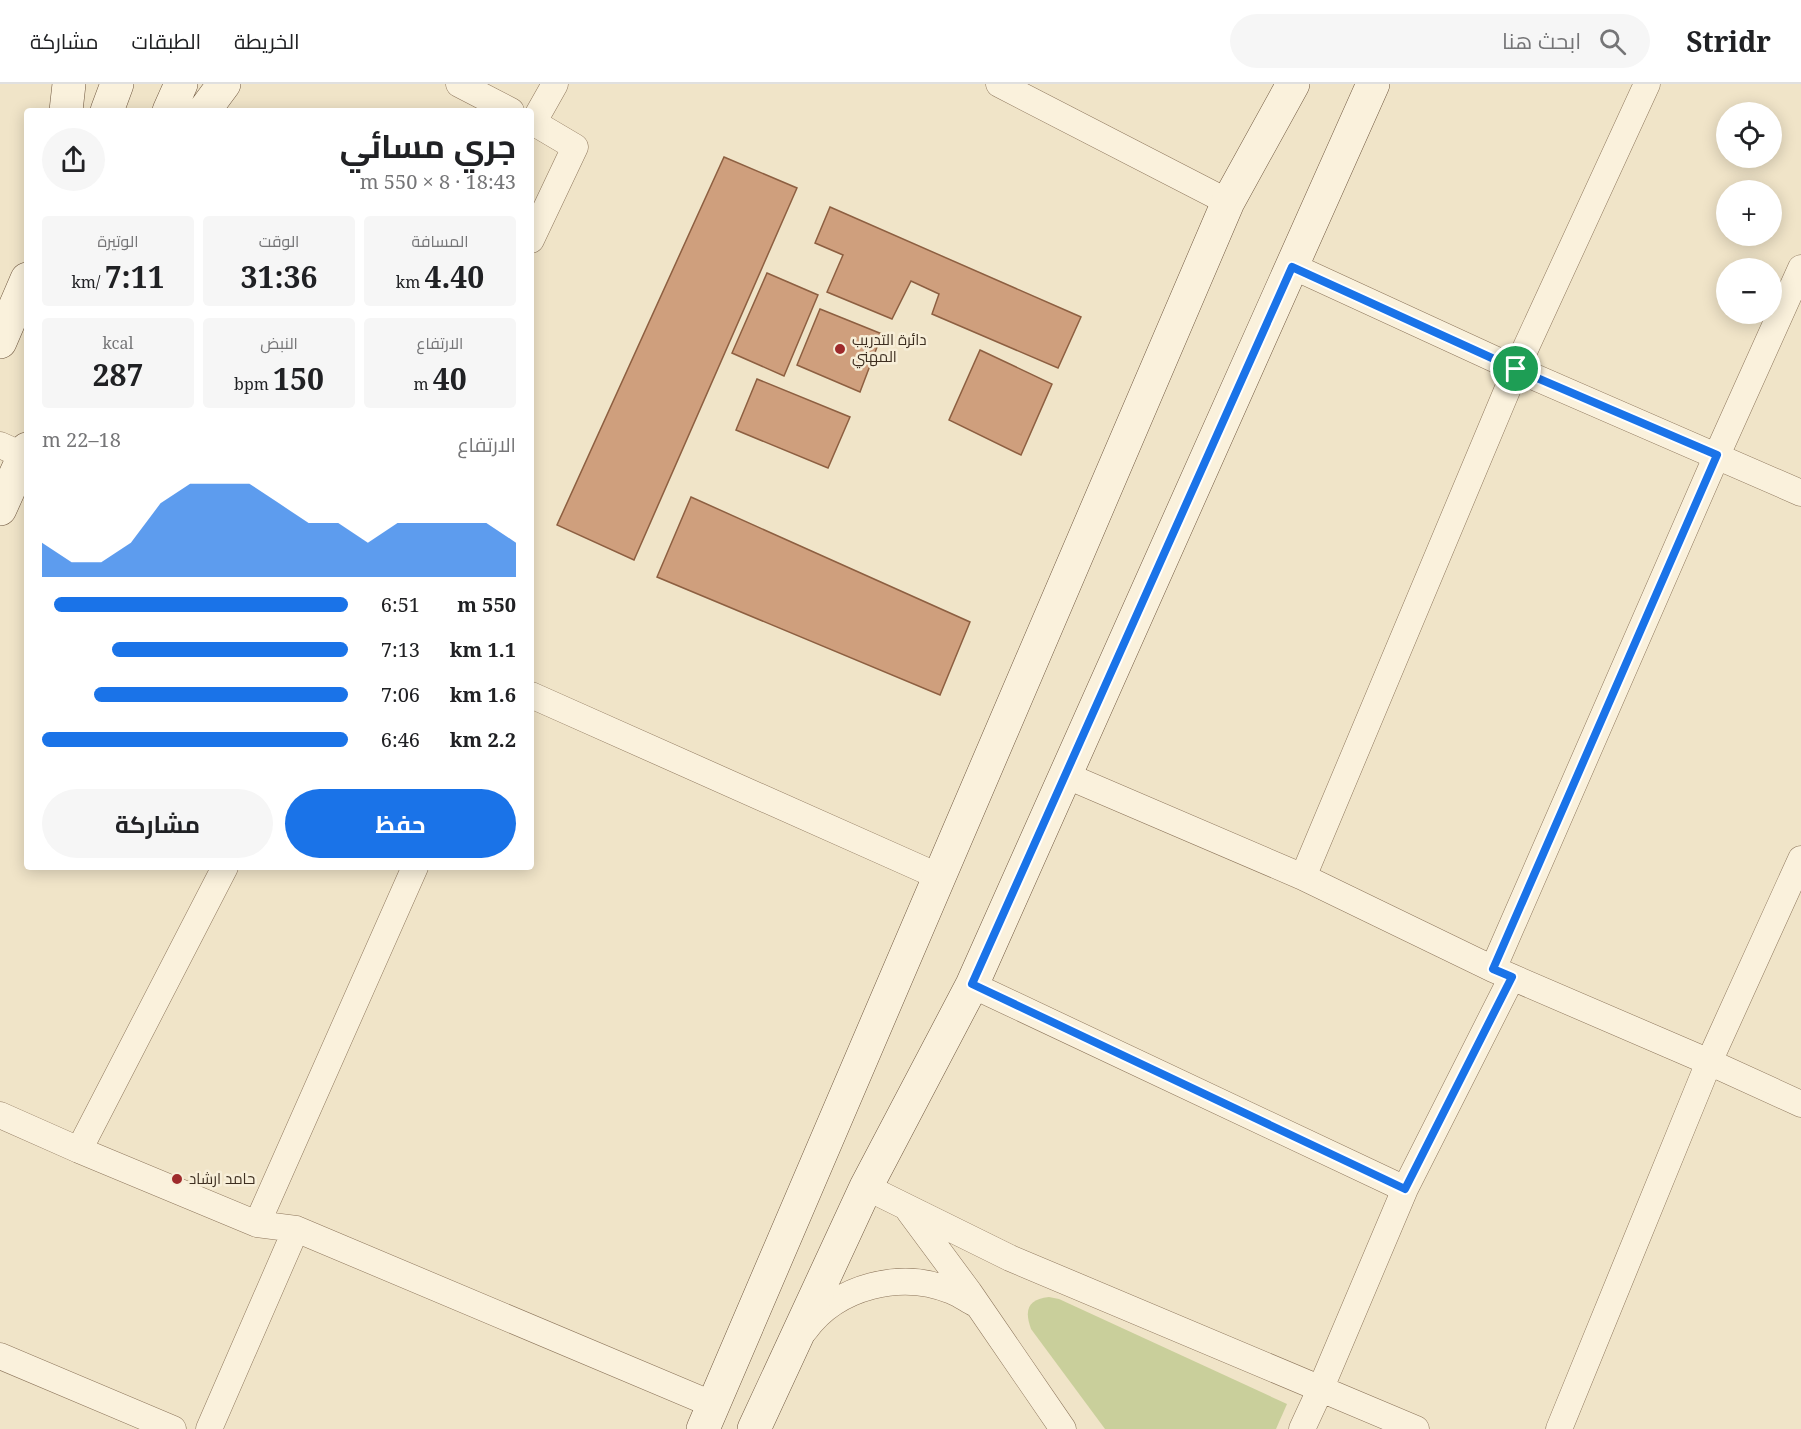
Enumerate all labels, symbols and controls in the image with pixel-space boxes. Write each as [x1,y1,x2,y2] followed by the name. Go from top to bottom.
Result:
[1230,14,1650,68] search box
[1686,22,1771,60] text: Stridr
[1502,25,1581,55] text: ابحث هنا
[1596,25,1629,58] icon: search
[30,27,99,55] text: مشاركة
[132,27,201,55] text: الطبقات
[234,27,300,55] text: الخريطة
[1716,102,1782,324] map controls
[1716,102,1782,168] button: locate
[340,123,516,168] text: جري مسائي
[42,128,105,191] button: share
[360,168,516,195] text: 18:43 · 8 × 550 m
[1716,180,1782,246] button: +
[97,230,139,252] text: الوتيرة
[259,230,299,252] text: الوقت
[412,230,468,252] text: المسافة
[105,256,165,297] text: 7:11
[241,256,317,297] text: 31:36
[424,256,484,297] text: 4.40
[1716,258,1782,324] button: −
[71,271,105,293] text: /km
[396,271,424,293] text: km
[852,329,926,369] place label: دائرة التدريب المهني
[103,332,133,354] text: kcal
[260,332,298,354] text: النبض
[417,332,463,354] text: الارتفاع
[833,342,847,356] marker: دائرة التدريب المهني
[1490,343,1541,394] pin
[1499,352,1532,385] icon: arrive
[93,354,143,395] text: 287
[273,358,324,399] text: 150
[433,358,467,399] text: 40
[234,373,273,395] text: bpm
[413,373,433,395] text: m
[42,426,121,453] text: 18–22 m
[457,431,516,458] text: الارتفاع
[381,591,420,618] text: 6:51
[457,591,516,618] text: 550 m
[381,636,420,663] text: 7:13
[450,636,516,663] text: 1.1 km
[381,681,420,708] text: 7:06
[450,681,516,708] text: 1.6 km
[381,726,420,753] text: 6:46
[450,726,516,753] text: 2.2 km
[42,789,273,858] button: مشاركة
[285,789,516,858] button: حفظ
[189,1168,255,1188] place label: حامد ارشاد
[170,1172,184,1186] marker: حامد ارشاد

